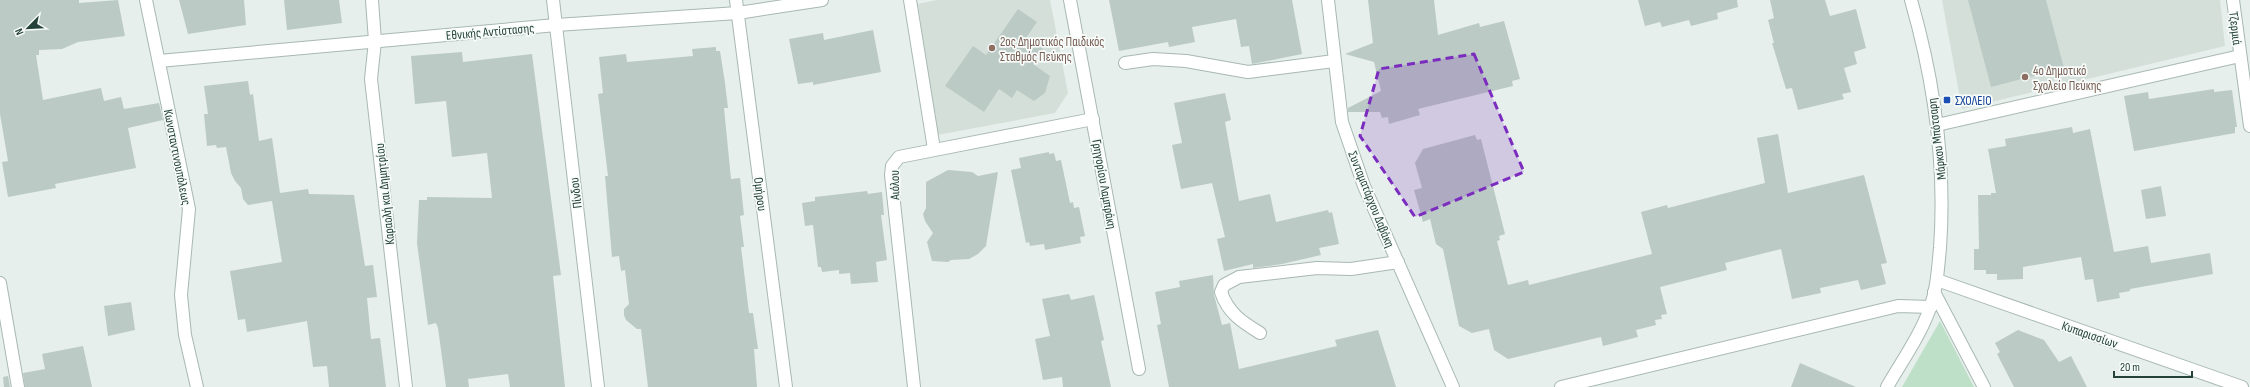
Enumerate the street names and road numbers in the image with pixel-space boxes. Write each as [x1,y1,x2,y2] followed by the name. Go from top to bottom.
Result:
[2225,10,2245,46] street label: Τζερμιά
[445,20,535,44] street label: Εθνικής Αντίστασης
[1924,97,1950,181] street label: Μάρκου Μπότσαρη
[160,108,194,207] street label: Κωνσταντινουπόλεως
[1088,138,1120,230] street label: Γρηγορίου Λαμπράκη
[372,142,398,246] street label: Καραολή και Δημητρίου
[1344,149,1398,250] street label: Συνταματάρχου Δαβάκη
[887,170,903,201] street label: Αιόλου
[566,176,586,209] street label: Πίνδου
[750,176,770,212] street label: Ομήρου
[2060,318,2120,352] street label: Κυπαρισσίων

